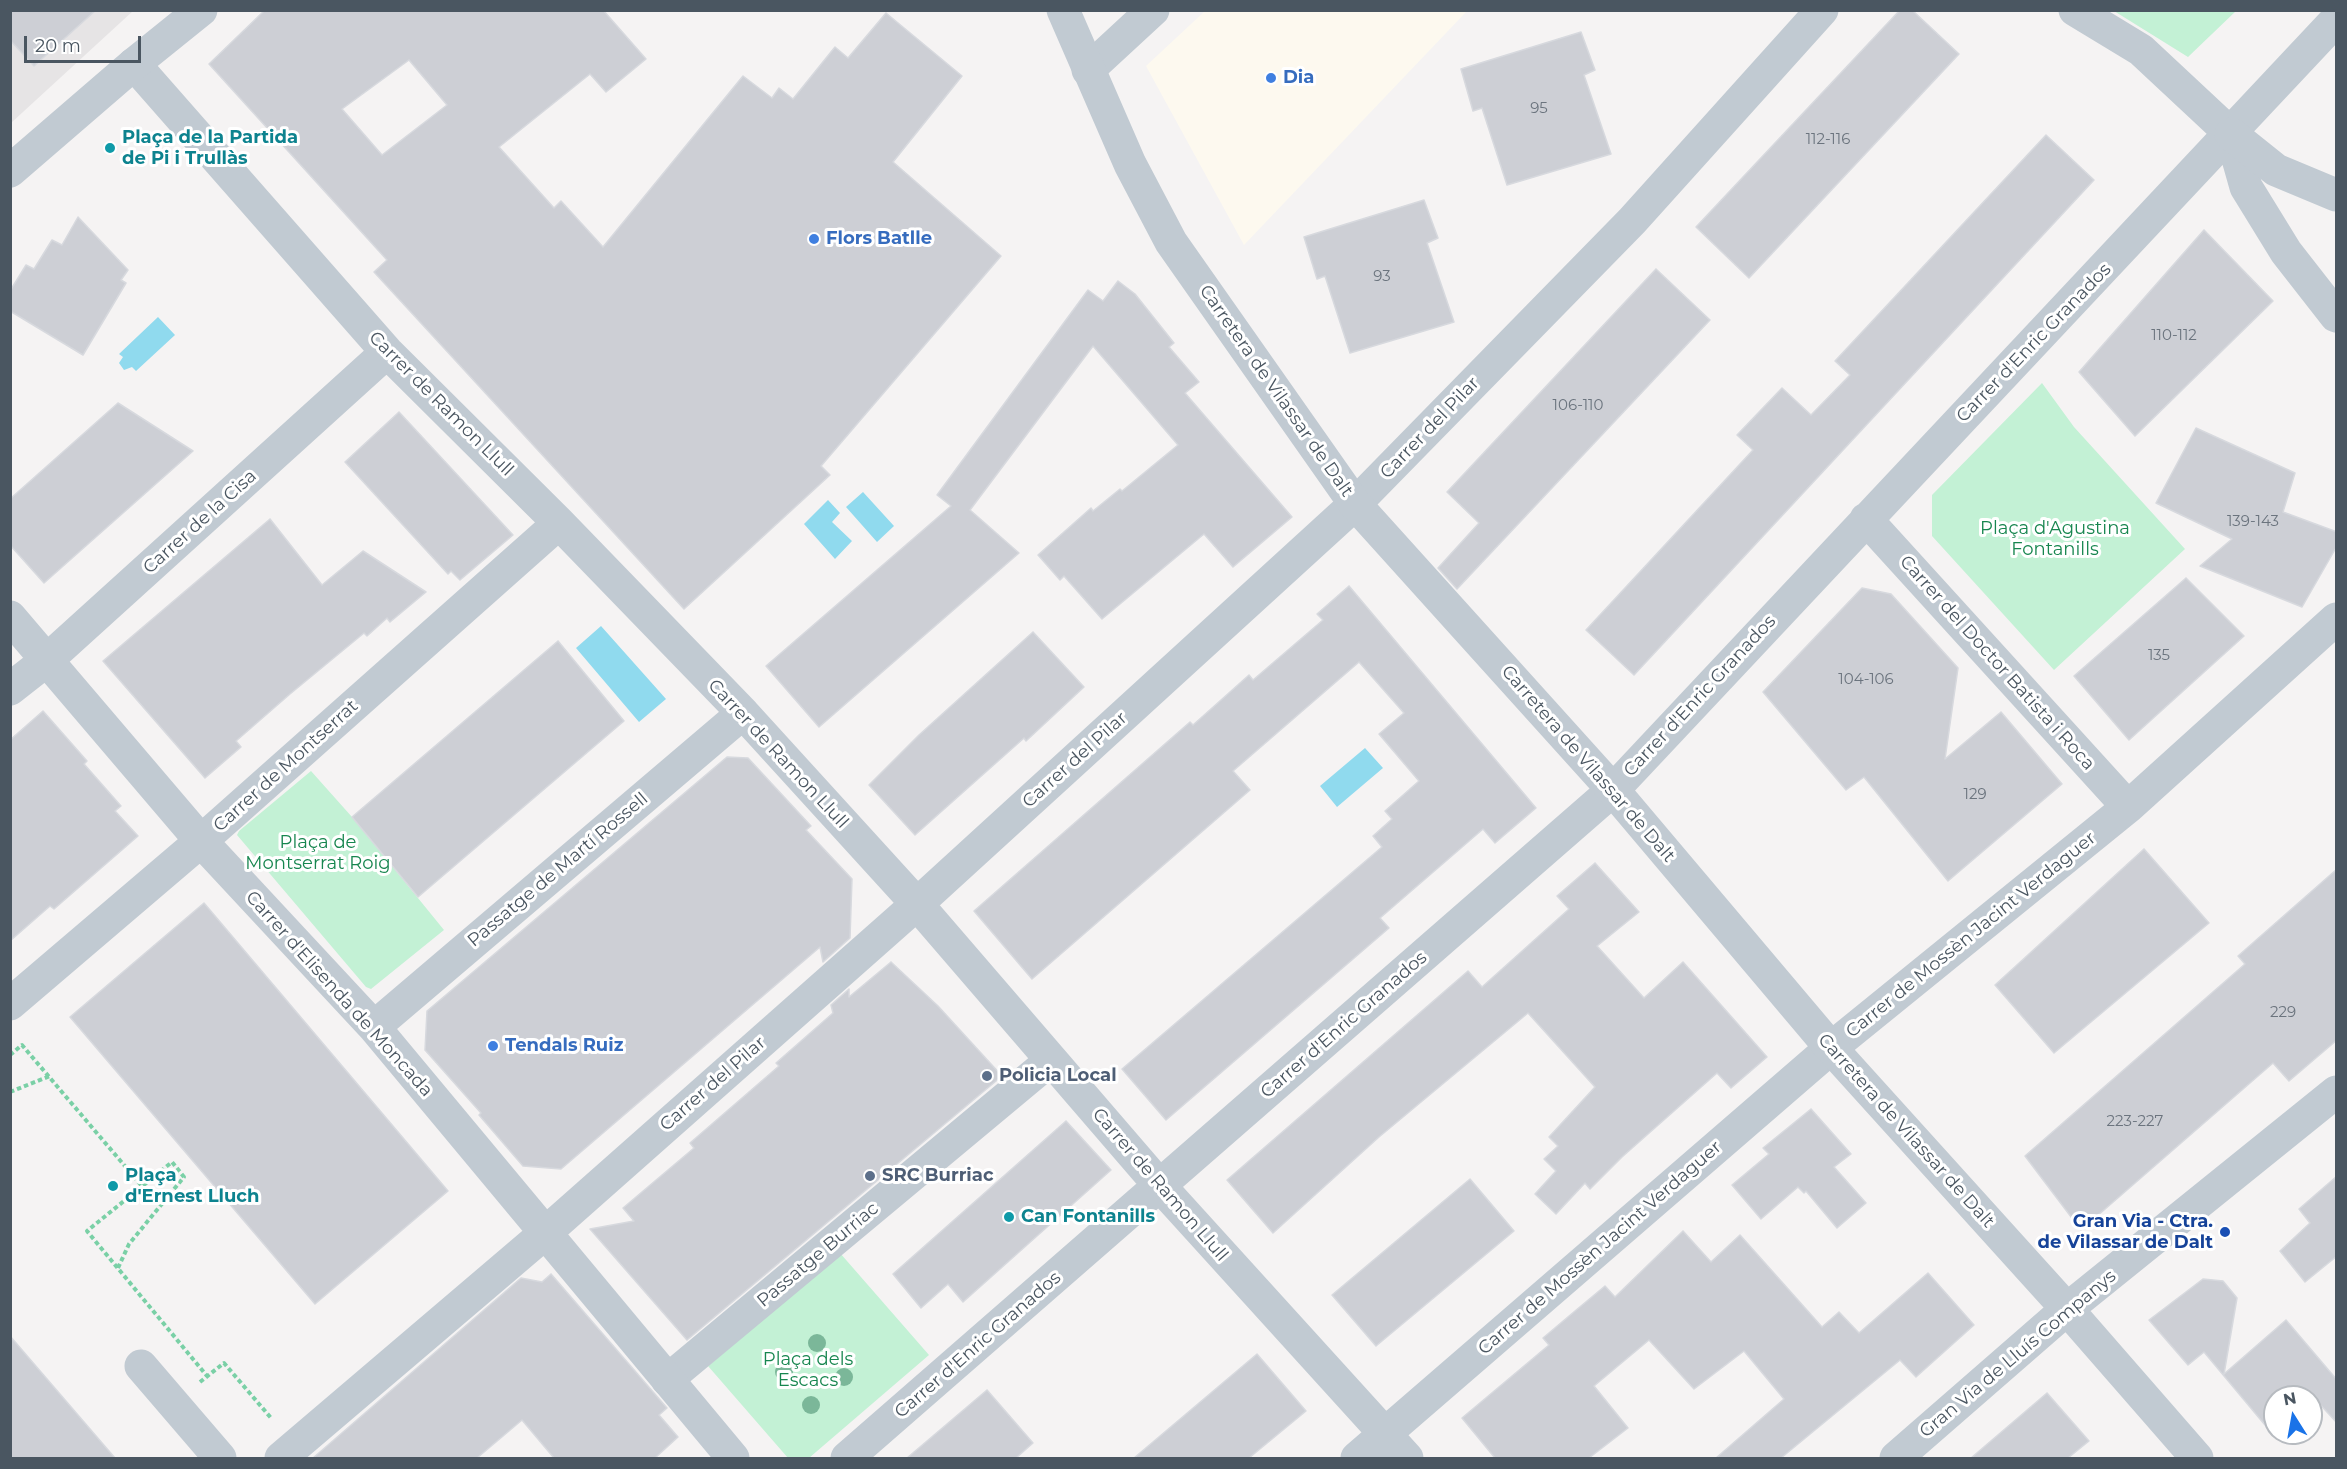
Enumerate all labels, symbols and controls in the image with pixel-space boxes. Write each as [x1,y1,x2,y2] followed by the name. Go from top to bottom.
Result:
[27,24,144,62] scale bar
[35,35,81,57] text: 20 m
[1283,67,1314,89] place label: Dia
[1264,71,1278,85] marker: Dia
[1530,100,1548,118] house number: 95
[122,127,298,170] place label: Plaça de la Partida de Pi i Trullàs
[1806,131,1850,149] house number: 112-116
[103,141,117,155] marker: Plaça de la Partida de Pi i Trullàs
[826,228,932,250] place label: Flors Batlle
[807,232,821,246] marker: Flors Batlle
[1952,259,2116,427] street label: Carrer d'Enric Granados
[1373,268,1391,286] house number: 93
[1194,281,1358,501] street label: Carretera de Vilassar de Dalt
[364,327,518,481] street label: Carrer de Ramon Llull
[2151,327,2197,345] house number: 110-112
[1376,373,1484,483] street label: Carrer del Pilar
[1553,397,1603,415] house number: 106-110
[139,465,261,579] street label: Carrer de la Cisa
[2227,513,2279,531] house number: 139-143
[1980,518,2130,560] park label: Plaça d'Agustina Fontanills
[1895,551,2099,775] street label: Carrer del Doctor Batista i Roca
[1619,611,1781,781] street label: Carrer d'Enric Granados
[2148,647,2170,665] house number: 135
[1497,661,1679,867] street label: Carretera de Vilassar de Dalt
[1838,671,1894,689] house number: 104-106
[703,675,853,833] street label: Carrer de Ramon Llull
[209,695,363,837] street label: Carrer de Montserrat
[1018,707,1132,813] street label: Carrer del Pilar
[1963,786,1987,804] house number: 129
[463,788,653,952] street label: Passatge de Martí Rossell
[1842,827,2100,1043] street label: Carrer de Mossèn Jacint Verdaguer
[245,832,391,874] park label: Plaça de Montserrat Roig
[241,887,437,1101] street label: Carrer d'Elisenda de Moncada
[1257,947,1431,1103] street label: Carrer d'Enric Granados
[2270,1004,2296,1022] house number: 229
[1813,1030,1999,1232] street label: Carretera de Vilassar de Dalt
[656,1032,770,1136] street label: Carrer del Pilar
[505,1035,623,1057] place label: Tendals Ruiz
[486,1039,500,1053] marker: Tendals Ruiz
[999,1065,1117,1087] place label: Policia Local
[980,1069,994,1083] marker: Policia Local
[1088,1104,1232,1266] street label: Carrer de Ramon Llull
[2107,1113,2163,1131] house number: 223-227
[1474,1136,1726,1360] street label: Carrer de Mossèn Jacint Verdaguer
[125,1165,259,1208] place label: Plaça d'Ernest Lluch
[882,1165,994,1187] place label: SRC Burriac
[863,1169,877,1183] marker: SRC Burriac
[106,1179,120,1193] marker: Plaça d'Ernest Lluch
[753,1198,883,1312] street label: Passatge Burriac
[1021,1206,1155,1228] place label: Can Fontanills
[1002,1210,1016,1224] marker: Can Fontanills
[2038,1211,2213,1254] place label: Gran Via - Ctra. de Vilassar de Dalt
[2218,1225,2232,1239] marker: Gran Via - Ctra. de Vilassar de Dalt
[1915,1265,2121,1443] street label: Gran Via de Lluís Companys
[891,1267,1065,1423] street label: Carrer d'Enric Granados
[763,1349,853,1392] park label: Plaça dels Escacs
[2263,1385,2323,1445] north arrow
[2282,1388,2298,1409] text: N

